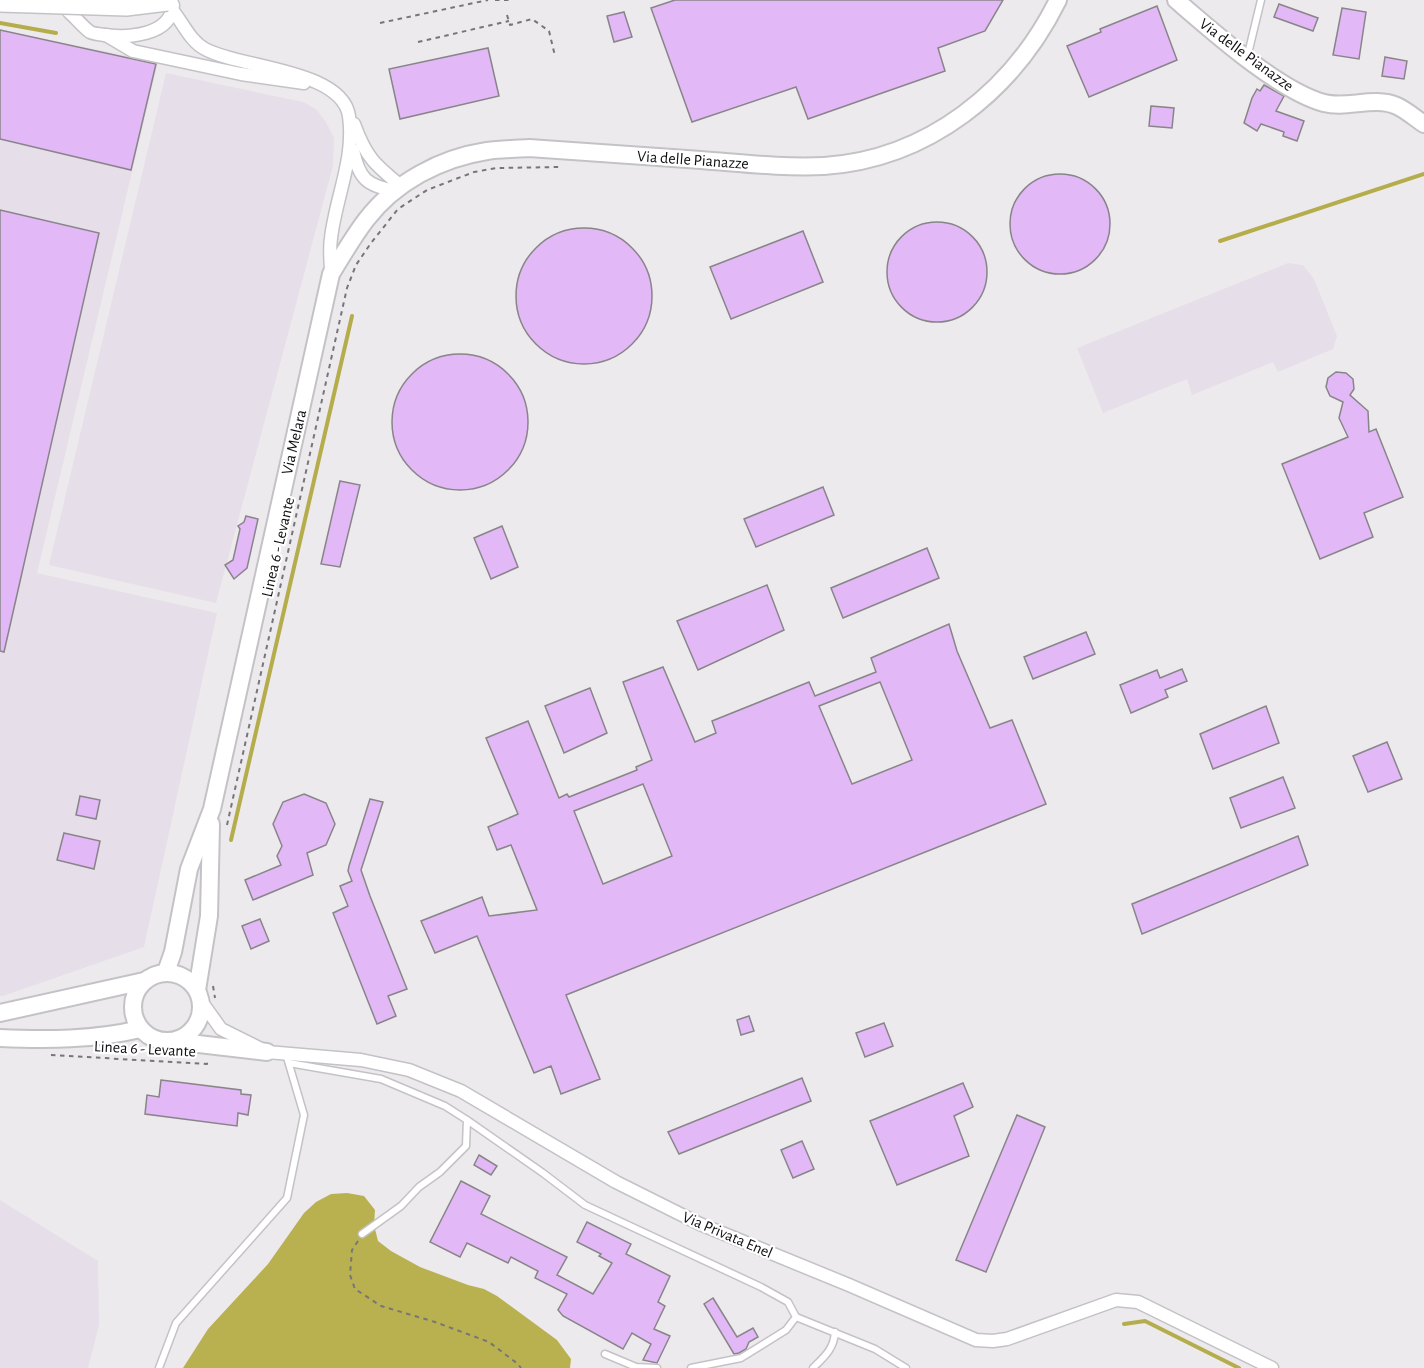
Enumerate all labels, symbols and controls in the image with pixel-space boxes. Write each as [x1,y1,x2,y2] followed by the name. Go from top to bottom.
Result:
[1196,15,1296,94] street label: Via delle Pianazze
[637,148,749,172] street label: Via delle Pianazze
[279,408,309,476] street label: Via Melara
[259,496,297,599] street label: Linea 6 - Levante
[94,1038,196,1060] street label: Linea 6 - Levante
[680,1209,775,1261] street label: Via Privata Enel

